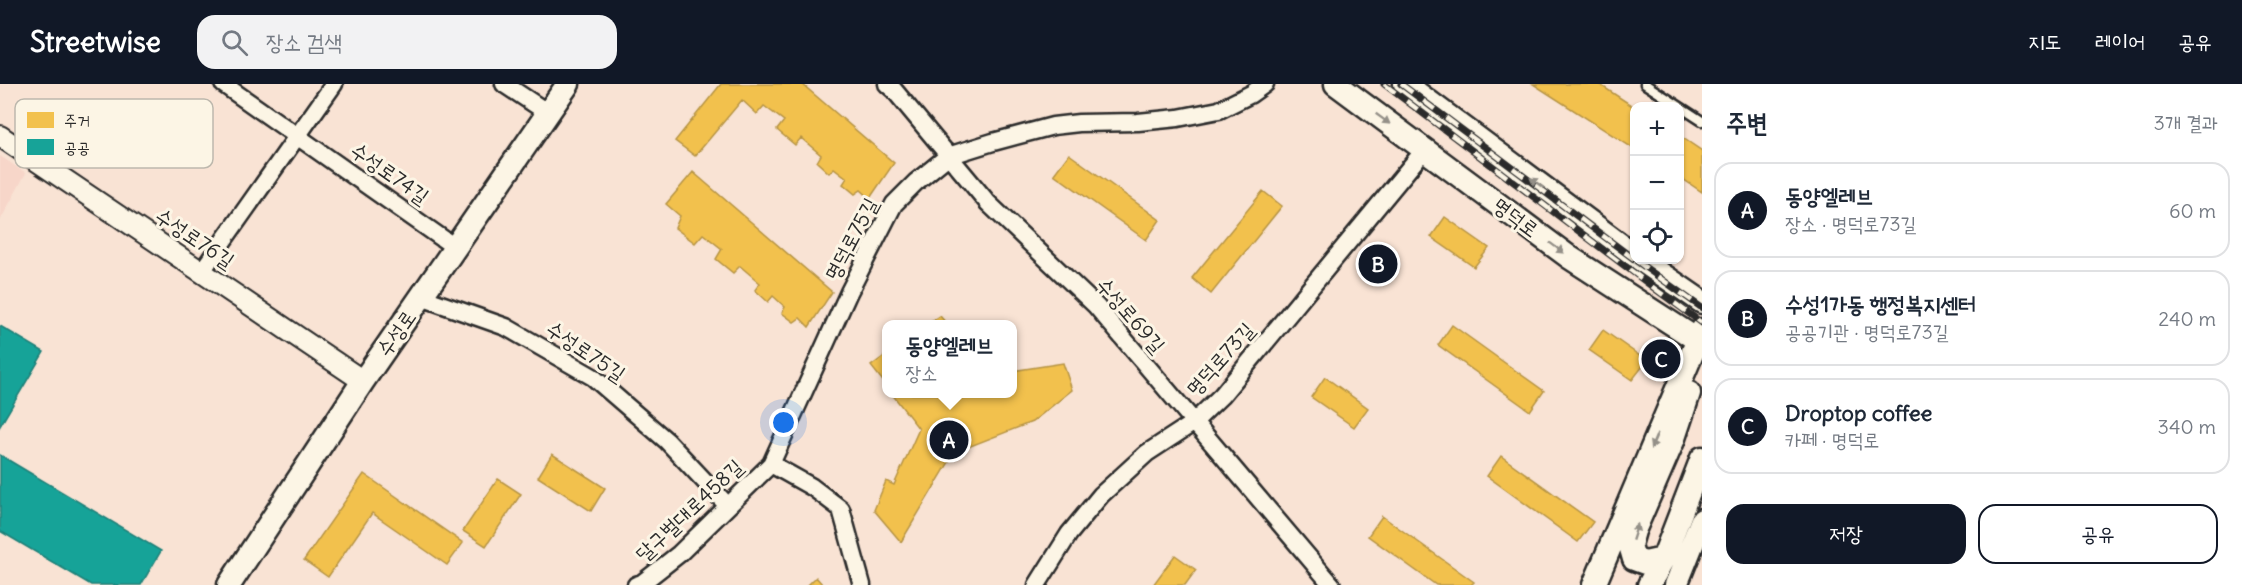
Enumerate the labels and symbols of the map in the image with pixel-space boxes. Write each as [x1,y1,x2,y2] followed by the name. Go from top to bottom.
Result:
[15,99,213,168] legend
[64,110,90,130] text: 주거
[1376,112,1391,124] one-way arrow
[346,136,435,210] street label: 수성로74길
[64,137,90,157] text: 공공
[1529,176,1545,189] one-way arrow
[1488,191,1544,243] street label: 명덕로
[818,193,884,285] street label: 명덕로75길
[150,202,240,274] street label: 수성로76길
[1549,241,1564,253] one-way arrow
[1358,242,1398,286] pin: B
[1091,272,1171,359] street label: 수성로69길
[370,304,422,362] street label: 수성로
[541,315,631,387] street label: 수성로75길
[1180,317,1260,401] street label: 명덕로73길
[1642,336,1680,382] pin: C
[769,408,798,437] your location
[930,418,968,462] pin: A
[1649,432,1658,450] one-way arrow
[629,453,749,567] street label: 달구벌대로458길
[1630,523,1640,541] one-way arrow

